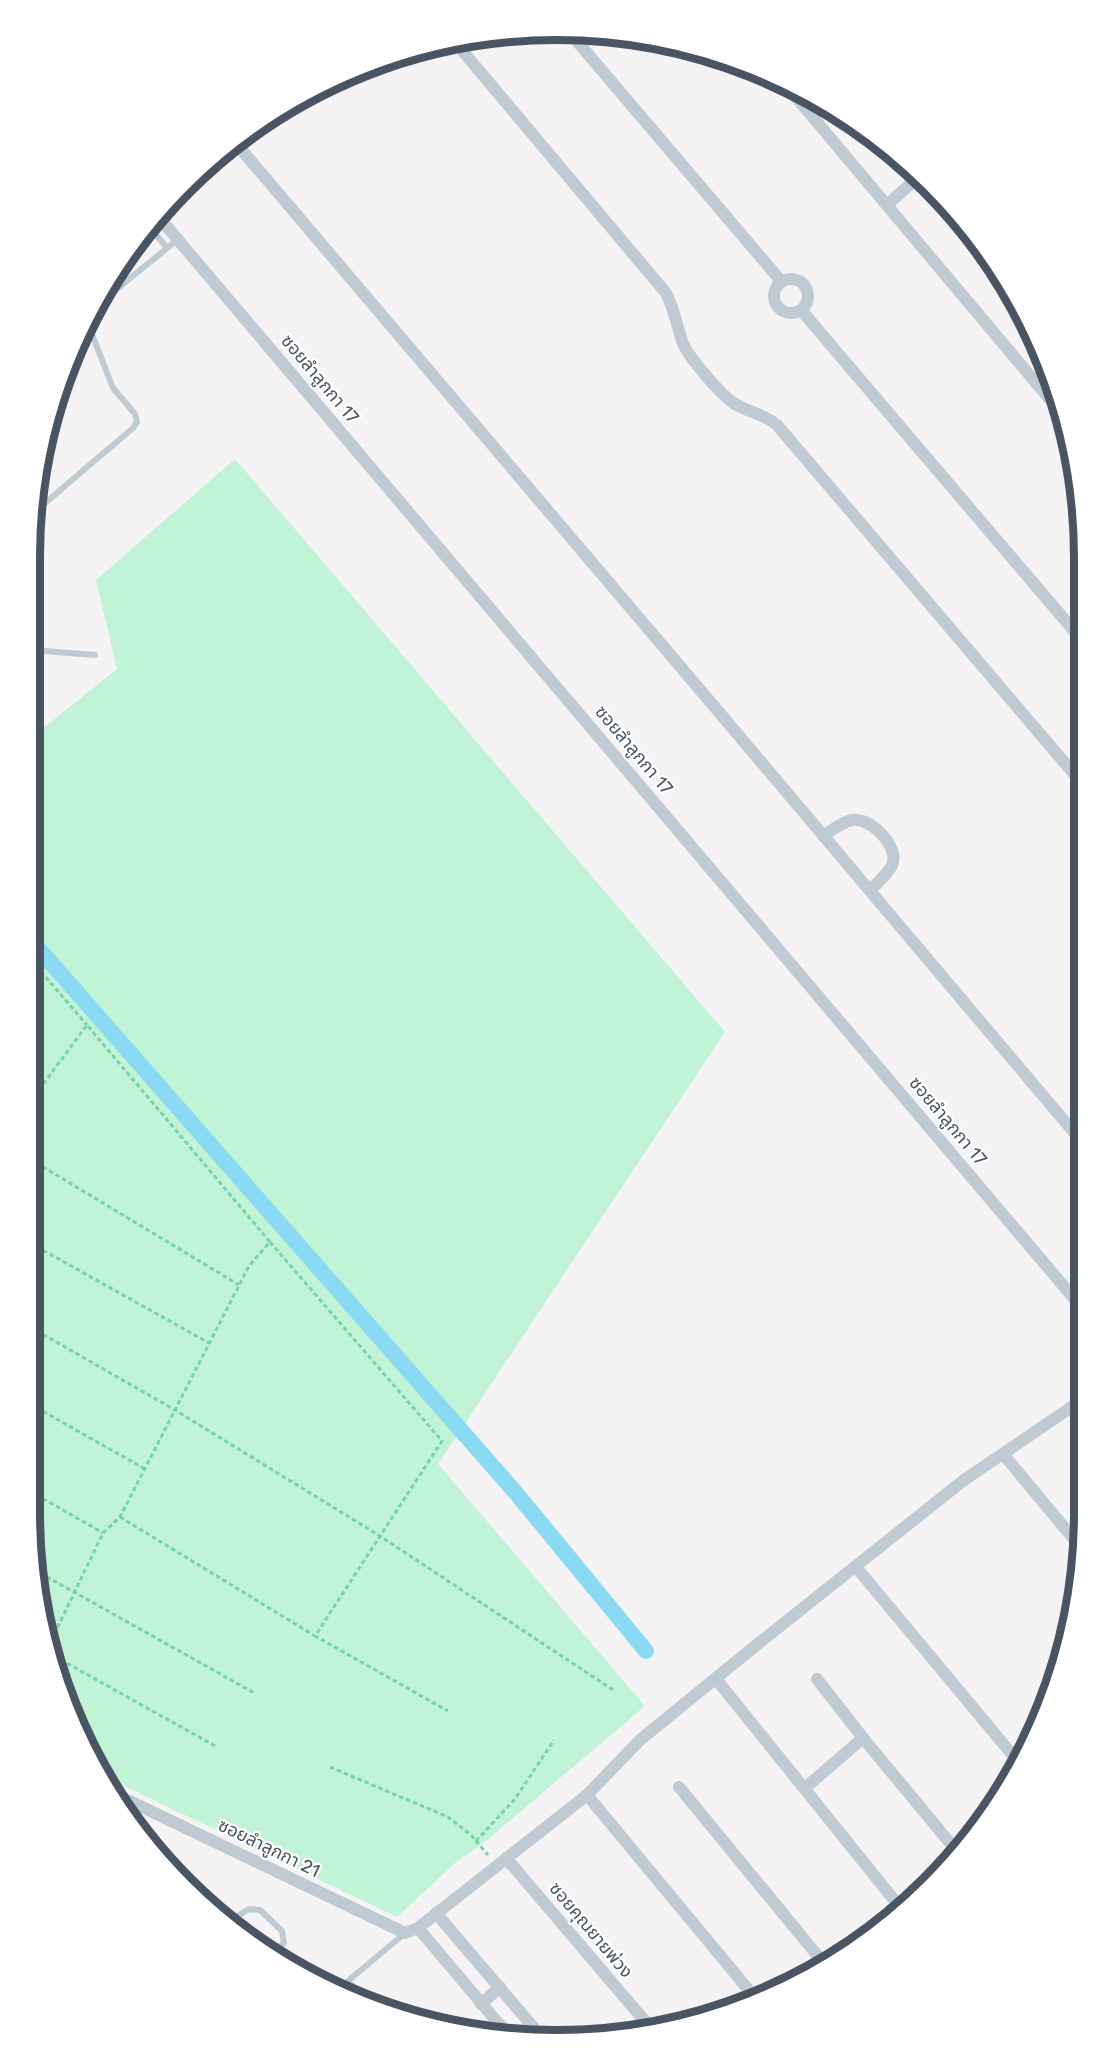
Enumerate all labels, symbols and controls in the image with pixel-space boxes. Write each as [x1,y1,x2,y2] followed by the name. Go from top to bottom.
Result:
[276,330,364,429] street label: ซอยลำลูกกา 17
[590,701,678,800] street label: ซอยลำลูกกา 17
[904,1072,992,1171] street label: ซอยลำลูกกา 17
[214,1814,323,1883] street label: ซอยลำลูกกา 21
[545,1878,637,1982] street label: ซอยคุณยายพ่วง

